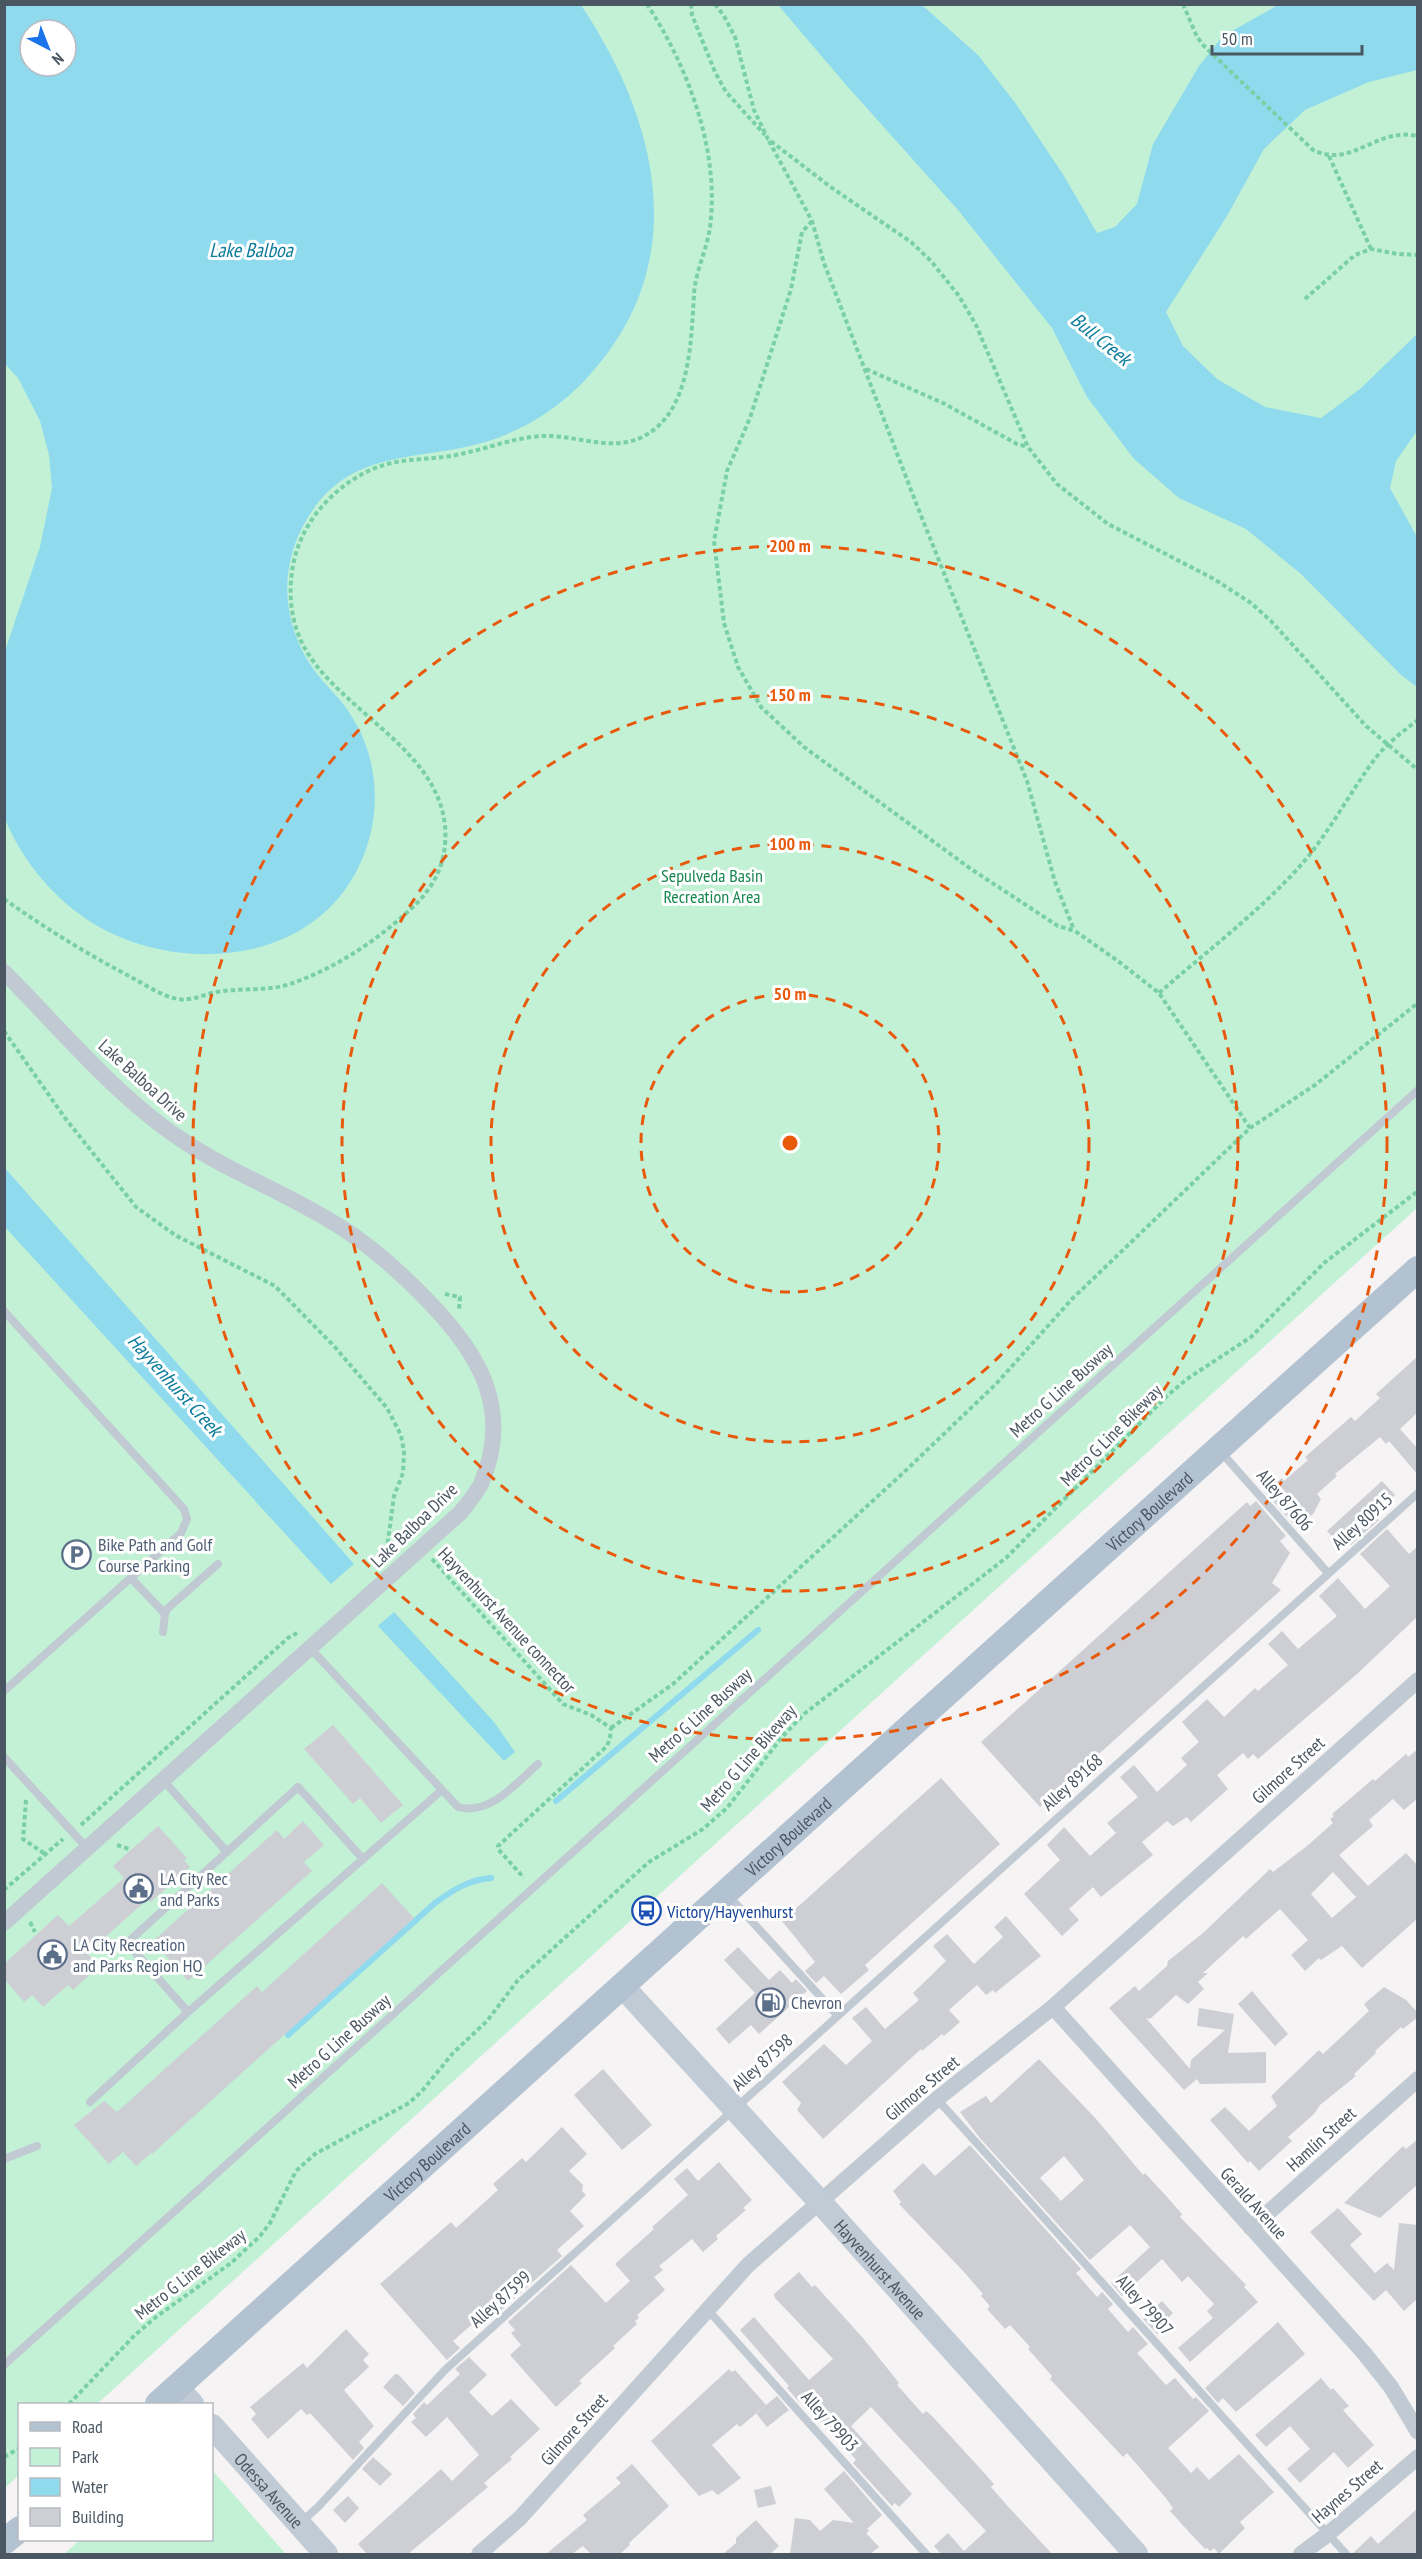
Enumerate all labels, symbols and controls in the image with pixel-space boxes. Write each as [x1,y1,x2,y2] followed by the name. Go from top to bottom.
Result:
[18,18,78,78] north arrow
[1212,18,1362,56] scale bar
[1221,27,1253,50] text: 50 m
[48,49,68,69] text: N
[209,237,294,263] water label: Lake Balboa
[1066,307,1138,373] water label: Bull Creek
[769,534,811,557] text: 200 m
[769,683,811,706] text: 150 m
[769,832,811,855] text: 100 m
[661,864,763,908] park label: Sepulveda Basin Recreation Area
[774,982,806,1005] text: 50 m
[94,1034,192,1126] street label: Lake Balboa Drive
[780,1133,800,1153] centre of rings
[122,1328,229,1443] water label: Hayvenhurst Creek
[1005,1338,1117,1442] street label: Metro G Line Busway
[1055,1379,1167,1491] street label: Metro G Line Bikeway
[1252,1464,1318,1536] street label: Alley 87606
[1100,1466,1197,1557] street label: Victory Boulevard
[366,1478,462,1572] street label: Lake Balboa Drive
[1327,1487,1397,1555] street label: Alley 80915
[98,1533,213,1577] place label: Bike Path and Golf Course Parking
[61,1538,93,1570] parking icon: Bike Path and Golf Course Parking
[433,1542,581,1698] street label: Hayvenhurst Avenue connector
[644,1663,756,1767] street label: Metro G Line Busway
[695,1699,801,1816] street label: Metro G Line Bikeway
[1247,1731,1329,1809] street label: Gilmore Street
[1037,1748,1107,1816] street label: Alley 89168
[739,1792,836,1882] street label: Victory Boulevard
[160,1867,229,1911] place label: LA City Rec and Parks
[123,1872,155,1904] public building icon: LA City Rec and Parks
[630,1895,662,1927] bus stop icon: Victory/Hayvenhurst
[666,1900,793,1923] place label: Victory/Hayvenhurst
[73,1933,203,1977] place label: LA City Recreation and Parks Region HQ
[36,1938,68,1970] public building icon: LA City Recreation and Parks Region HQ
[754,1986,786,2018] fuel station icon: Chevron
[283,1989,395,2093] street label: Metro G Line Busway
[791,1991,842,2014] place label: Chevron
[727,2028,797,2096] street label: Alley 87598
[880,2050,964,2126] street label: Gilmore Street
[1281,2102,1361,2176] street label: Hamlin Street
[378,2117,475,2207] street label: Victory Boulevard
[1216,2162,1292,2244] street label: Gerald Avenue
[830,2214,931,2324] street label: Hayvenhurst Avenue
[130,2223,250,2325] street label: Metro G Line Bikeway
[465,2265,535,2333] street label: Alley 87599
[1111,2270,1179,2340] street label: Alley 79907
[796,2386,864,2456] street label: Alley 79903
[535,2388,613,2470] street label: Gilmore Street
[18,2403,213,2541] legend
[72,2415,103,2438] text: Road
[72,2445,99,2468] text: Park
[230,2448,309,2533] street label: Odessa Avenue
[1307,2454,1387,2528] street label: Haynes Street
[72,2475,108,2498] text: Water
[72,2505,124,2528] text: Building

